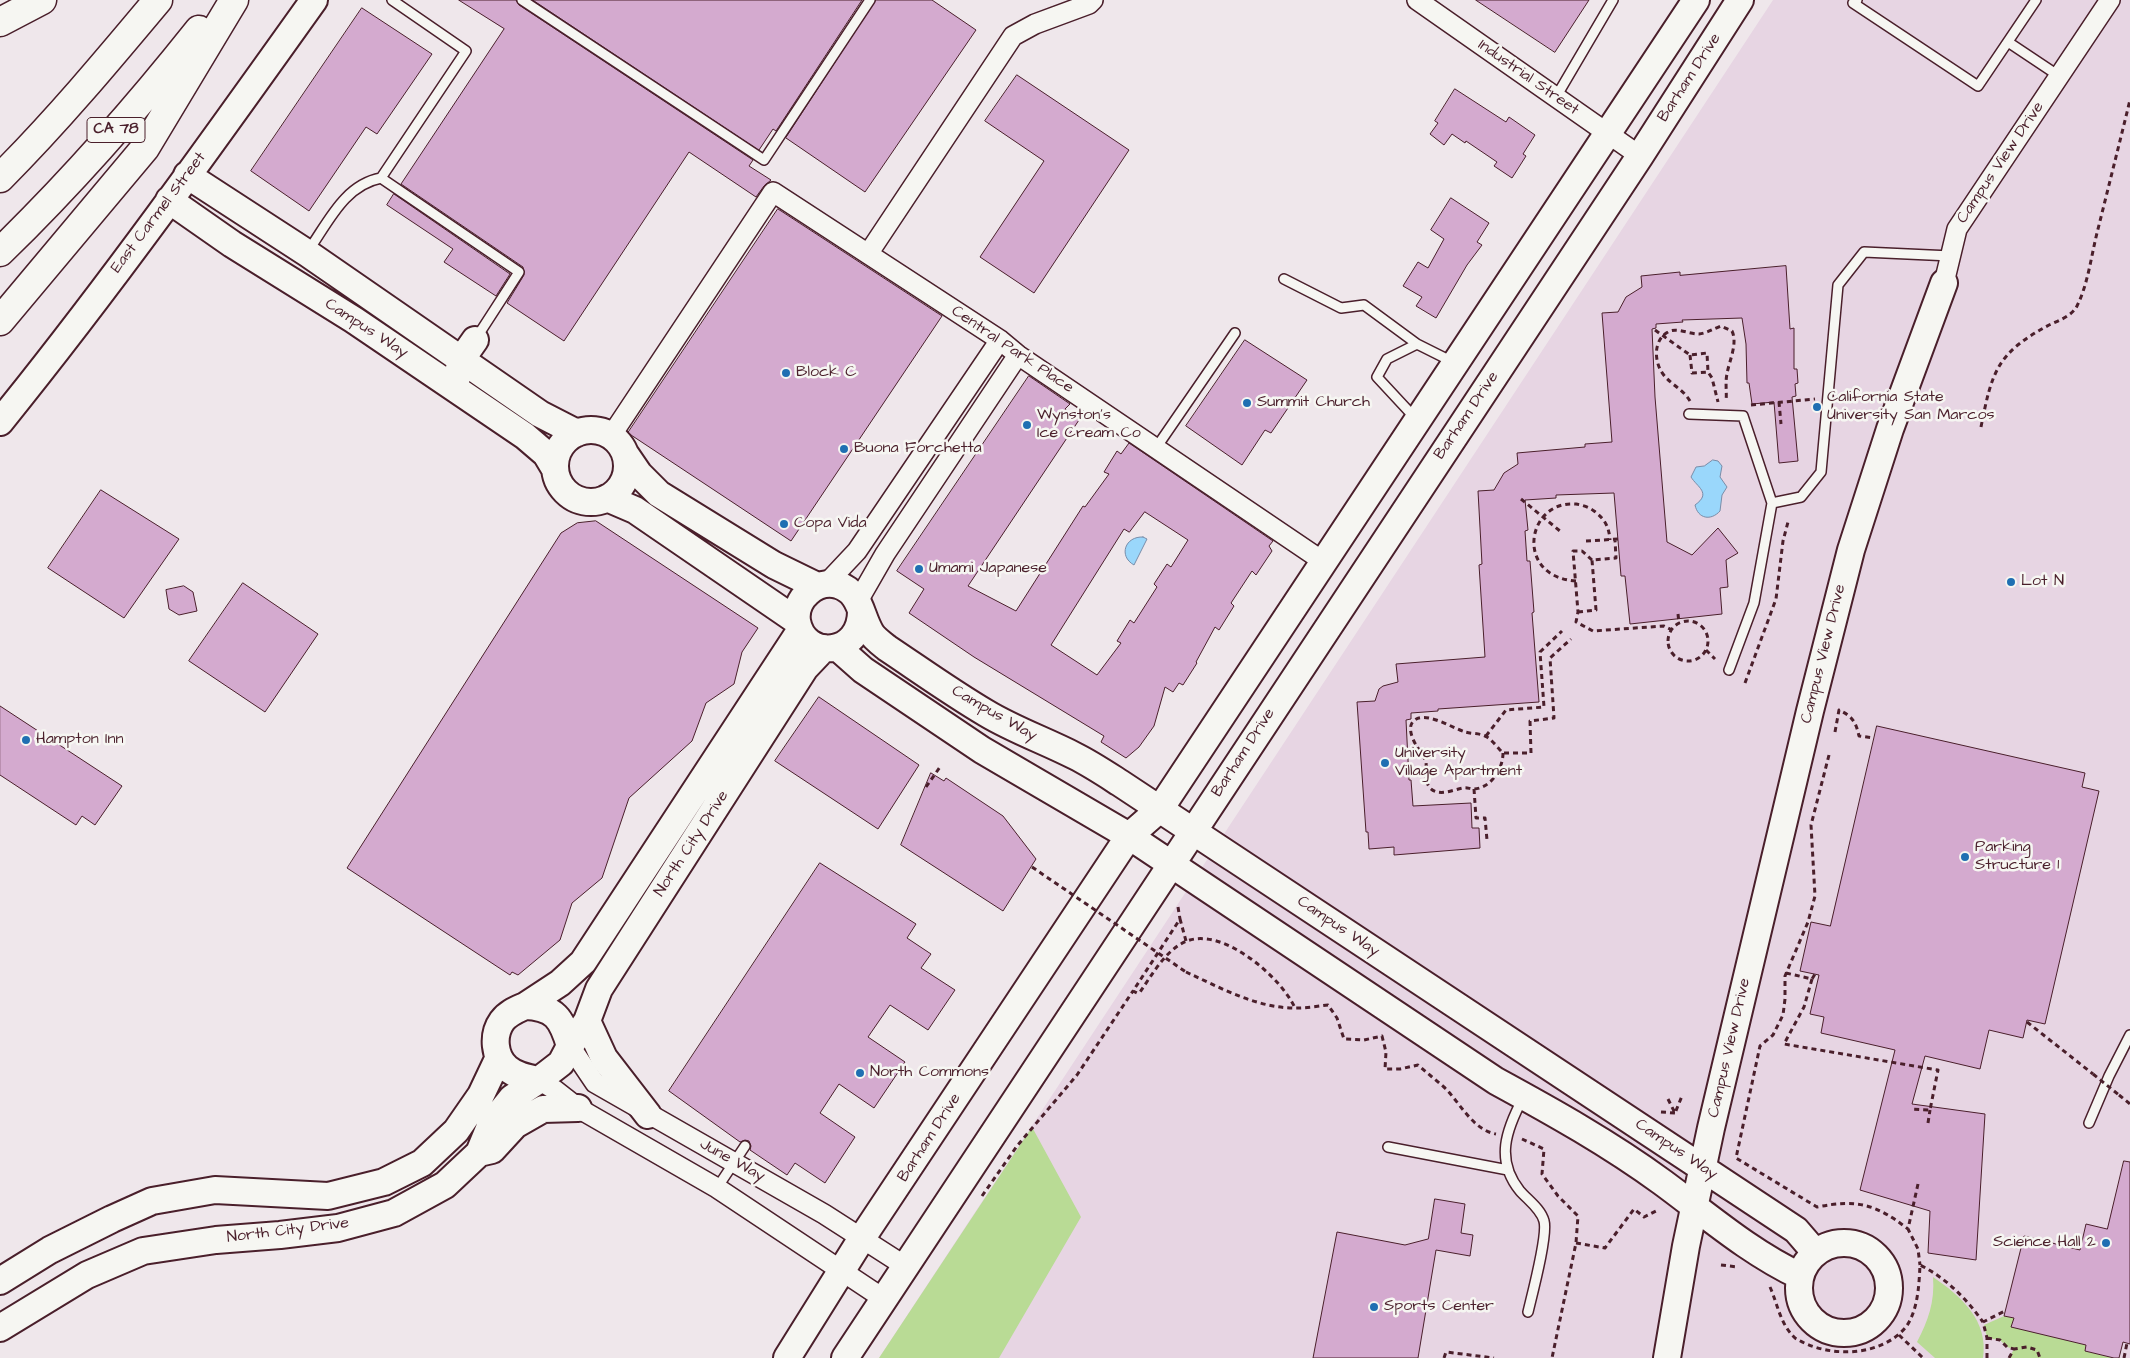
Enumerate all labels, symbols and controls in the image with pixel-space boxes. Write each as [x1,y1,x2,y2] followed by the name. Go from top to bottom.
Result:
[1654,30,1726,126] street label: Barham Drive
[1474,36,1582,120] street label: Industrial Street
[1953,99,2049,227] street label: Campus View Drive
[87,118,145,142] road number: CA 78
[107,149,211,277] street label: East Carmel Street
[321,295,411,363] street label: Campus Way
[947,302,1077,398] street label: Central Park Place
[796,363,857,383] place label: Block C
[780,367,792,379] marker: Block C
[1431,368,1503,464] street label: Barham Drive
[1827,388,1994,426] place label: California State University San Marcos
[1257,393,1370,413] place label: Summit Church
[1241,397,1253,409] marker: Summit Church
[1811,401,1823,413] marker: California State University San Marcos
[1037,406,1141,444] place label: Wynston's Ice Cream Co
[1021,419,1033,431] marker: Wynston's Ice Cream Co
[854,439,982,459] place label: Buona Forchetta
[838,443,850,455] marker: Buona Forchetta
[794,514,867,534] place label: Copa Vida
[778,518,790,530] marker: Copa Vida
[929,559,1047,579] place label: Umami Japanese
[913,563,925,575] marker: Umami Japanese
[2021,572,2064,592] place label: Lot N
[2005,576,2017,588] marker: Lot N
[1797,583,1851,725] street label: Campus View Drive
[948,682,1040,746] street label: Campus Way
[1208,705,1280,801] street label: Barham Drive
[36,730,123,750] place label: Hampton Inn
[20,734,32,746] marker: Hampton Inn
[1395,744,1522,782] place label: University Village Apartment
[1379,757,1391,769] marker: University Village Apartment
[651,787,733,901] street label: North City Drive
[1975,838,2059,876] place label: Parking Structure 1
[1959,851,1971,863] marker: Parking Structure 1
[1293,892,1383,962] street label: Campus Way
[1705,976,1755,1120] street label: Campus View Drive
[870,1063,989,1083] place label: North Commons
[854,1067,866,1079] marker: North Commons
[894,1090,966,1186] street label: Barham Drive
[1631,1115,1721,1185] street label: Campus Way
[696,1135,768,1187] street label: June Way
[226,1214,350,1248] street label: North City Drive
[1993,1233,2096,1253] place label: Science Hall 2
[2100,1237,2112,1249] marker: Science Hall 2
[1384,1297,1494,1317] place label: Sports Center
[1368,1301,1380,1313] marker: Sports Center

